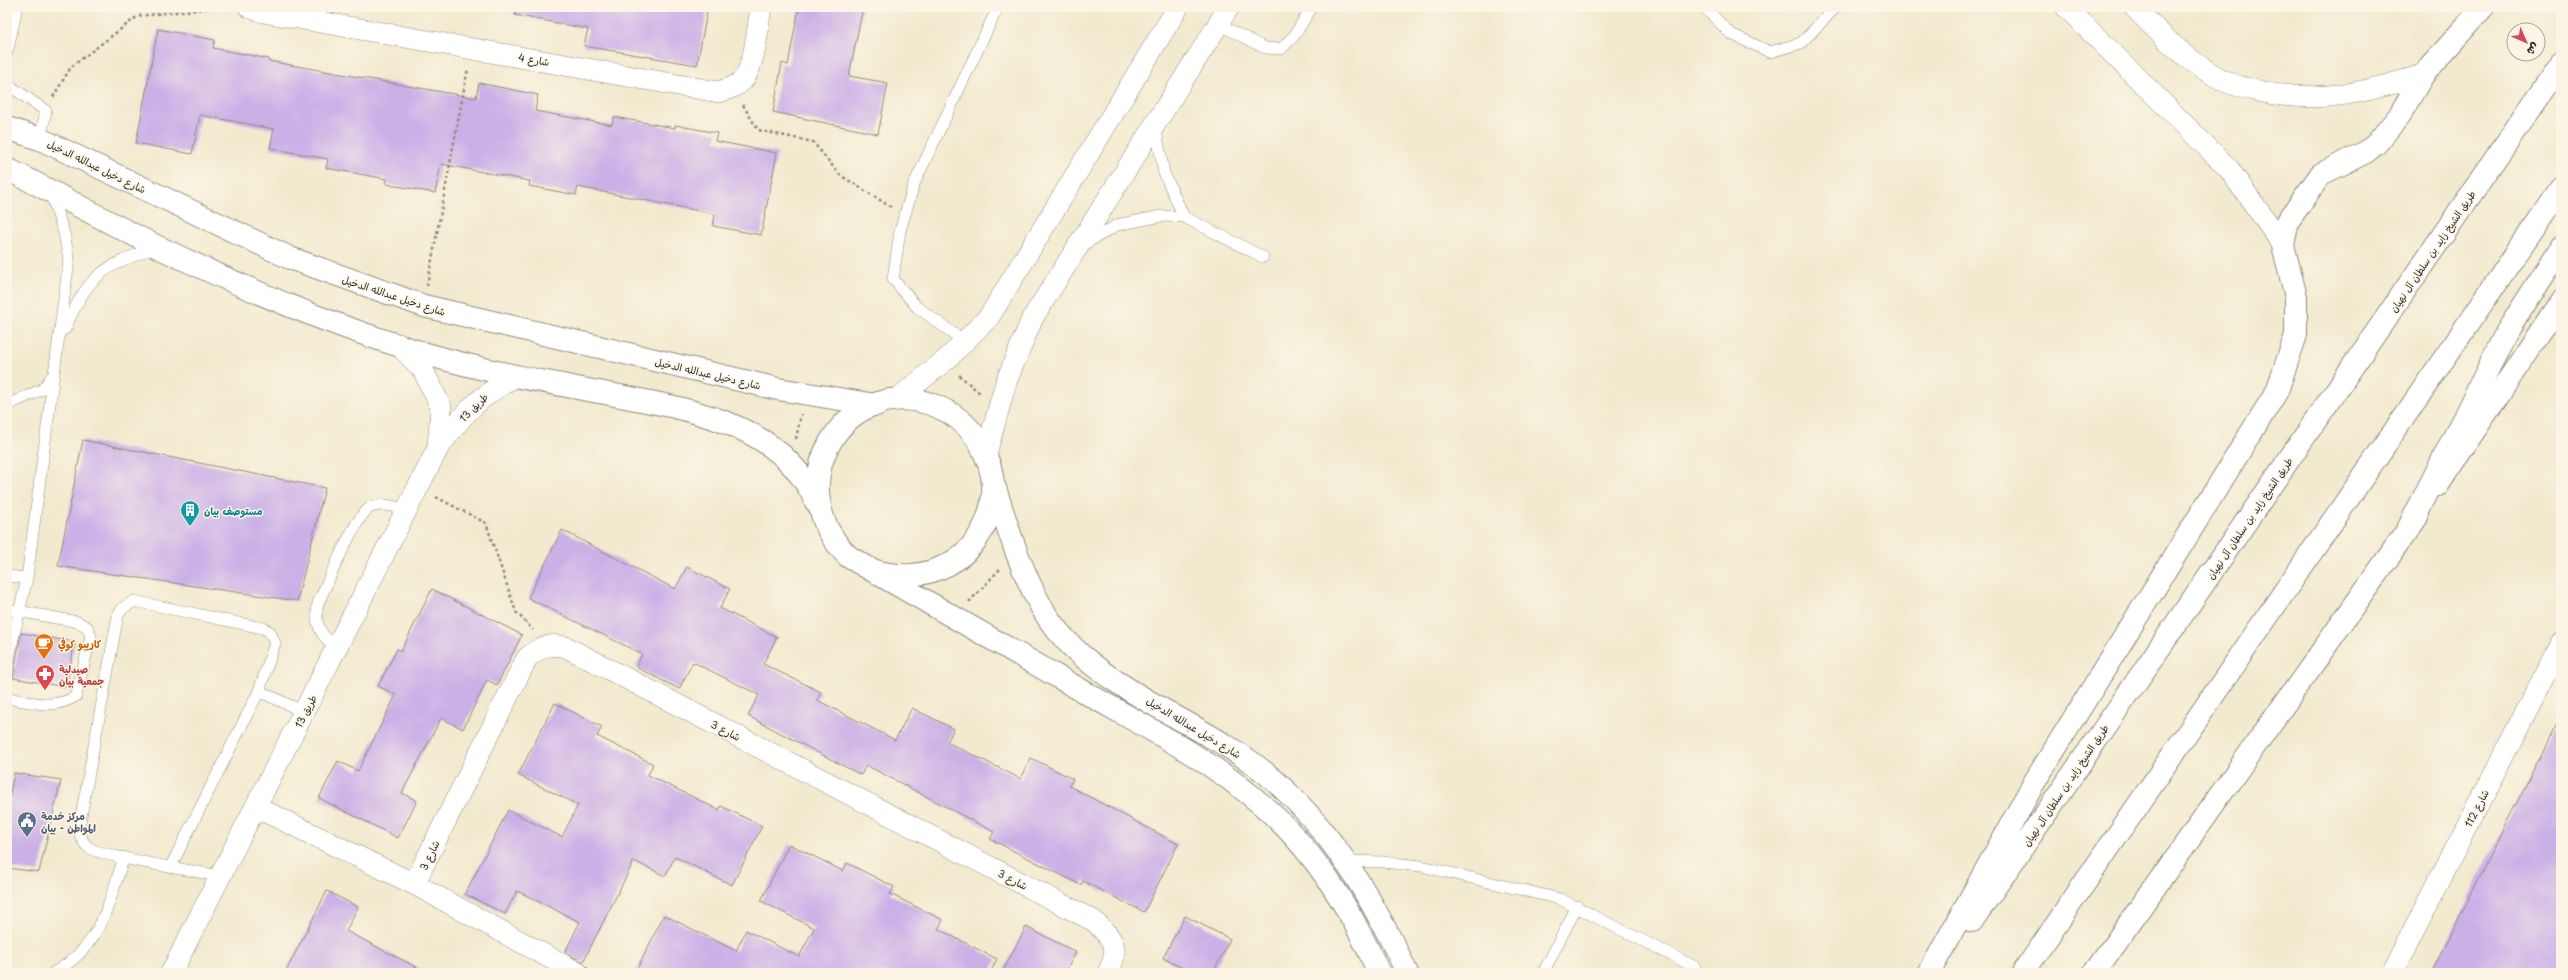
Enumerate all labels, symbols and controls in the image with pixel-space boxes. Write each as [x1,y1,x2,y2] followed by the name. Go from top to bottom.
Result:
[2506,22,2546,62] north arrow
[2523,39,2544,60] text: ش
[517,49,551,70] street label: شارع 4
[45,136,149,197] street label: شارع دخيل عبدالله الدخيل
[2386,187,2479,315] street label: طريق الشيخ زايد بن سلطان آل نهيان
[340,271,448,320] street label: شارع دخيل عبدالله الدخيل
[653,354,763,393] street label: شارع دخيل عبدالله الدخيل
[455,389,491,425] street label: طريق 13
[2203,454,2296,582] street label: طريق الشيخ زايد بن سلطان آل نهيان
[179,499,201,527] building icon: مستوصف بيان
[204,503,263,518] place label: مستوصف بيان
[33,632,55,660] cafe icon: كاريبو كوفي
[58,636,102,652] place label: كاريبو كوفي
[59,661,105,688] place label: صيدلية جمعية بيان
[34,663,56,691] pharmacy icon: صيدلية جمعية بيان
[290,692,320,730] street label: طريق 13
[1143,693,1244,762] street label: شارع دخيل عبدالله الدخيل
[708,716,744,745] street label: شارع 3
[2019,721,2112,849] street label: طريق الشيخ زايد بن سلطان آل نهيان
[2460,786,2493,830] street label: شارع 112
[41,808,96,835] place label: مركز خدمة المواطن - بيان
[16,810,38,838] public building icon: مركز خدمة المواطن - بيان
[415,837,444,873] street label: شارع 3
[995,865,1031,894] street label: شارع 3

